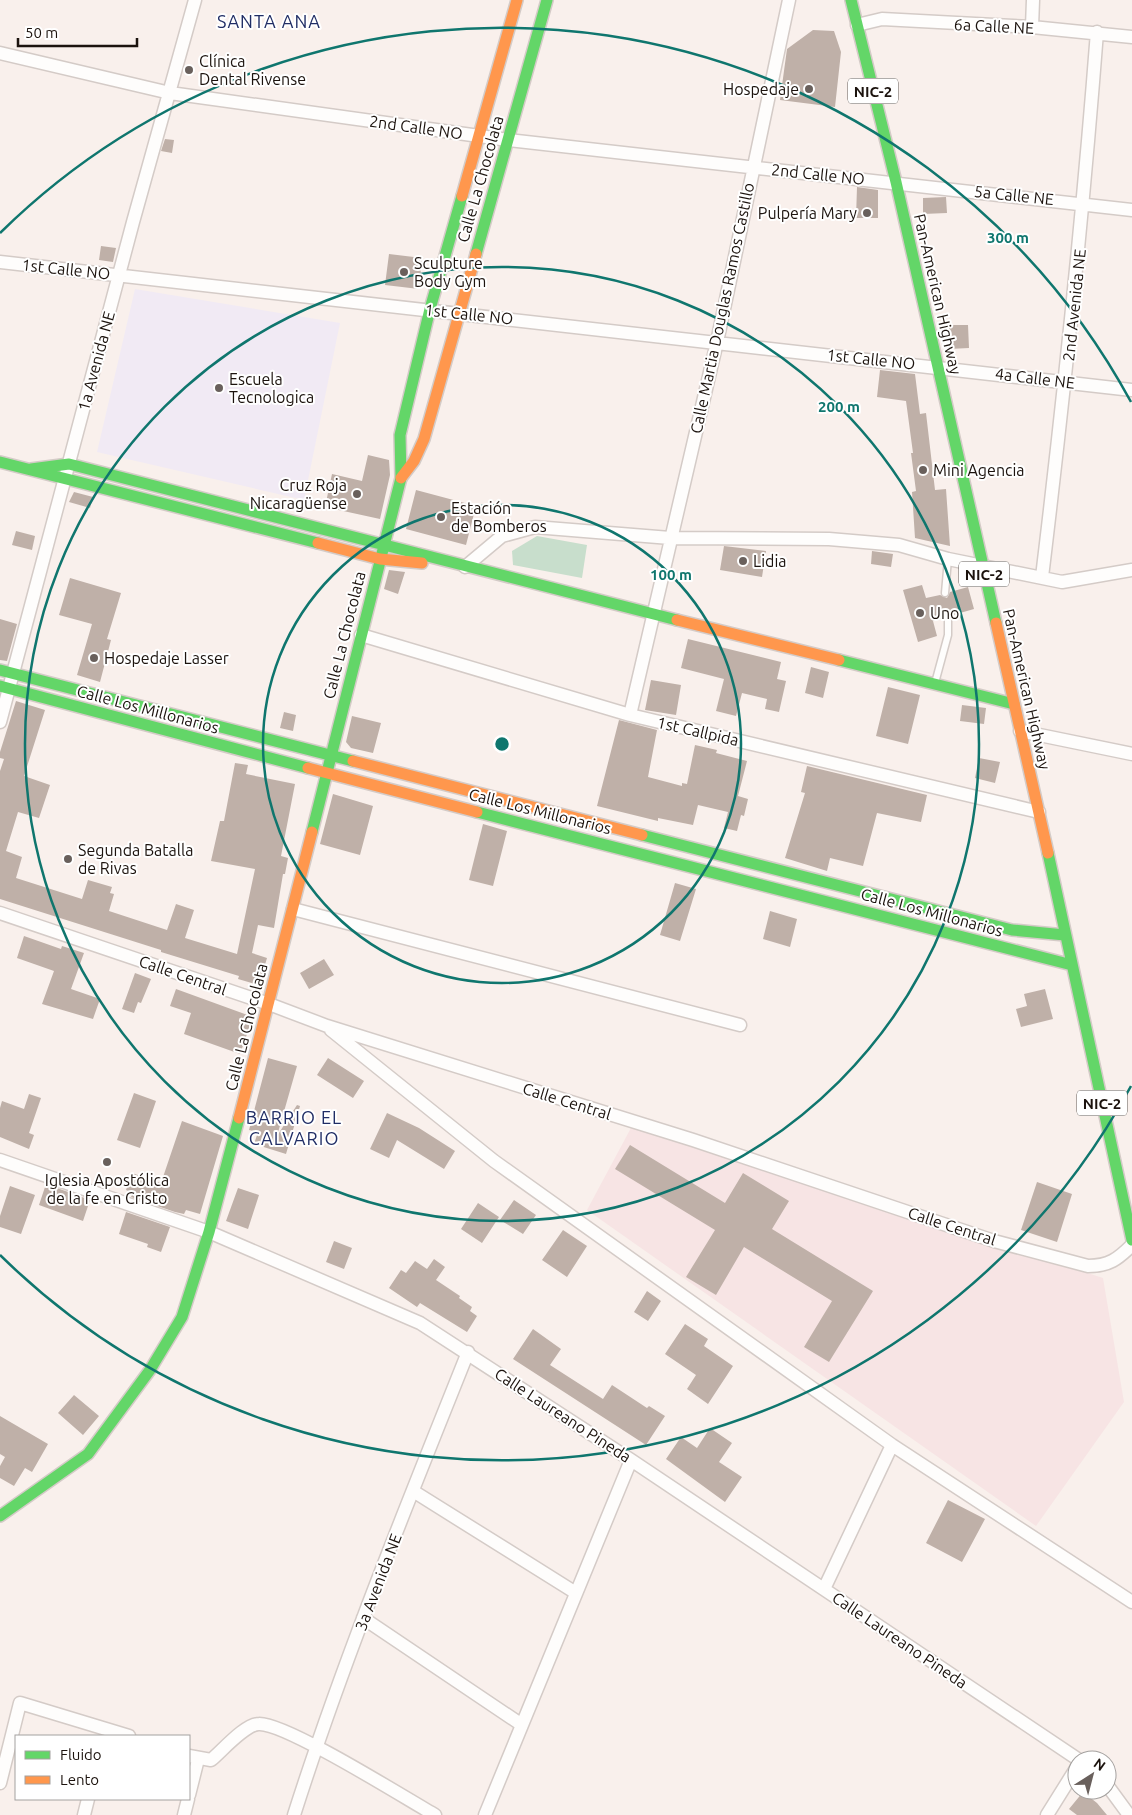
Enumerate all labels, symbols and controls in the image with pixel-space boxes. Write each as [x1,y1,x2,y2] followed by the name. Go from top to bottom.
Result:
[217,11,321,31] district label: SANTA ANA
[18,15,136,47] scale bar
[953,15,1035,37] street label: 6a Calle NE
[25,24,58,41] text: 50 m
[199,52,306,88] place label: Clínica Dental Rivense
[183,64,195,76] marker: Clínica Dental Rivense
[848,78,898,104] road number: NIC-2
[723,80,799,98] place label: Hospedaje
[803,83,815,95] marker: Hospedaje
[368,112,464,142] street label: 2nd Calle NO
[453,114,507,244] street label: Calle La Chocolata
[770,160,866,188] street label: 2nd Calle NO
[687,181,757,435] street label: Calle Martia Douglas Ramos Castillo
[973,182,1055,208] street label: 5a Calle NE
[758,204,857,222] place label: Pulpería Mary
[861,207,873,219] marker: Pulpería Mary
[911,212,965,376] street label: Pan-American Highway
[987,229,1029,246] text: 300 m
[1059,248,1089,362] street label: 2nd Avenida NE
[414,254,486,290] place label: Sculpture Body Gym
[21,255,111,283] street label: 1st Calle NO
[398,266,410,278] marker: Sculpture Body Gym
[424,300,514,328] street label: 1st Calle NO
[74,309,118,413] street label: 1a Avenida NE
[826,345,916,373] street label: 1st Calle NO
[994,364,1076,392] street label: 4a Calle NE
[229,370,314,406] place label: Escuela Tecnologica
[213,382,225,394] marker: Escuela Tecnologica
[818,398,860,415] text: 200 m
[933,461,1025,479] place label: Mini Agencia
[917,464,929,476] marker: Mini Agencia
[250,476,347,512] place label: Cruz Roja Nicaragüense
[351,488,363,500] marker: Cruz Roja Nicaragüense
[451,499,547,535] place label: Estación de Bomberos
[435,511,447,523] marker: Estación de Bomberos
[753,552,787,570] place label: Lidia
[737,555,749,567] marker: Lidia
[959,562,1009,586] road number: NIC-2
[650,566,692,583] text: 100 m
[319,569,369,701] street label: Calle La Chocolata
[930,604,959,622] place label: Uno
[914,607,926,619] marker: Uno
[1000,607,1054,771] street label: Pan-American Highway
[104,649,229,667] place label: Hospedaje Lasser
[88,652,100,664] marker: Hospedaje Lasser
[75,681,221,737] street label: Calle Los Millonarios
[655,713,741,749] street label: 1st Callpida
[493,735,511,753] centre of rings
[467,785,613,837] street label: Calle Los Millonarios
[78,841,193,877] place label: Segunda Batalla de Rivas
[62,853,74,865] marker: Segunda Batalla de Rivas
[859,884,1005,940] street label: Calle Los Millonarios
[137,952,229,998] street label: Calle Central
[221,961,271,1093] street label: Calle La Chocolata
[521,1079,613,1123] street label: Calle Central
[1077,1090,1127,1116] road number: NIC-2
[246,1107,342,1148] district label: BARRIO EL CALVARIO
[101,1156,113,1168] marker: Iglesia Apostólica de la fe en Cristo
[45,1171,169,1207] place label: Iglesia Apostólica de la fe en Cristo
[906,1203,998,1249] street label: Calle Central
[492,1364,634,1466] street label: Calle Laureano Pineda
[351,1531,405,1633] street label: 3a Avenida NE
[829,1588,971,1692] street label: Calle Laureano Pineda
[15,1735,190,1800] legend
[60,1746,102,1763] text: Fluido
[1067,1750,1117,1800] north arrow
[1091,1755,1109,1774] text: N
[60,1771,99,1788] text: Lento

